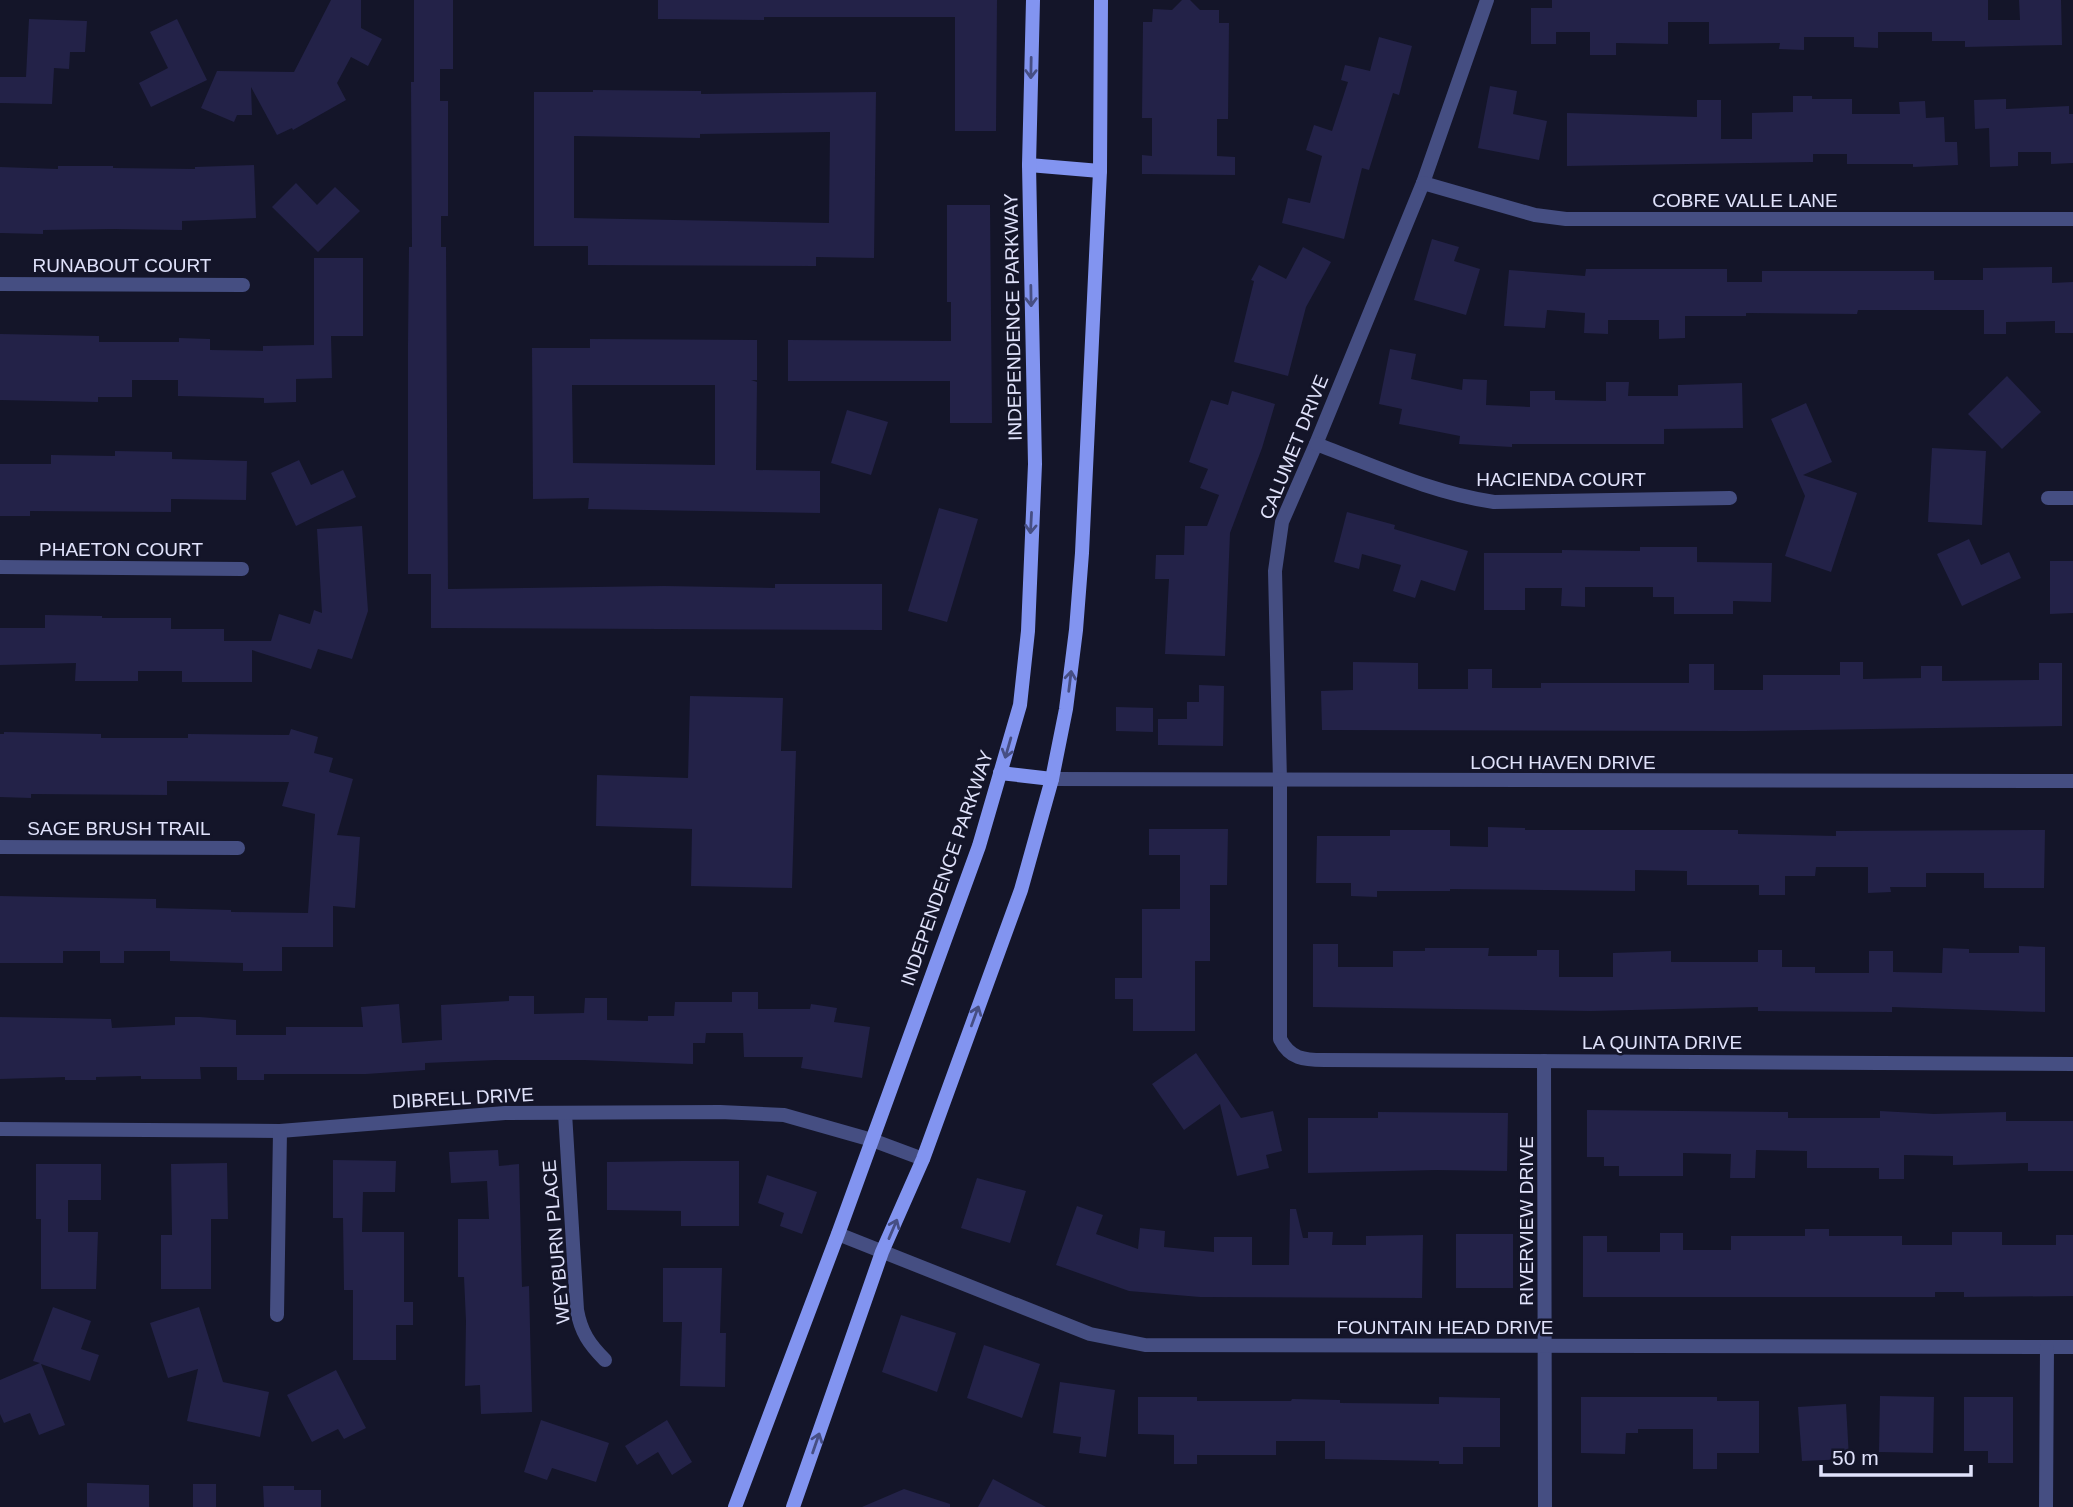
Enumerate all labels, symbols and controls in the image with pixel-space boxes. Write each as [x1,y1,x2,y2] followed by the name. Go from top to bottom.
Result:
[1024,56,1038,79] one-way arrow
[1652,190,1838,211] street label: COBRE VALLE LANE
[1000,193,1026,441] street label: INDEPENDENCE PARKWAY
[33,255,212,276] street label: RUNABOUT COURT
[1025,284,1038,307] one-way arrow
[1255,372,1333,522] street label: CALUMET DRIVE
[1476,469,1646,490] street label: HACIENDA COURT
[1025,511,1038,534] one-way arrow
[39,539,203,560] street label: PHAETON COURT
[1064,670,1077,692] one-way arrow
[1000,737,1013,759] one-way arrow
[897,747,997,989] street label: INDEPENDENCE PARKWAY
[1470,752,1656,773] street label: LOCH HAVEN DRIVE
[27,818,211,839] street label: SAGE BRUSH TRAIL
[969,1006,982,1028] one-way arrow
[1582,1032,1742,1053] street label: LA QUINTA DRIVE
[392,1084,534,1112] street label: DIBRELL DRIVE
[1516,1136,1537,1306] street label: RIVERVIEW DRIVE
[538,1159,574,1325] street label: WEYBURN PLACE
[887,1218,900,1240] one-way arrow
[1336,1317,1554,1338] street label: FOUNTAIN HEAD DRIVE
[811,1432,823,1454] one-way arrow
[1821,1434,1972,1478] scale bar
[1832,1446,1879,1469] text: 50 m

